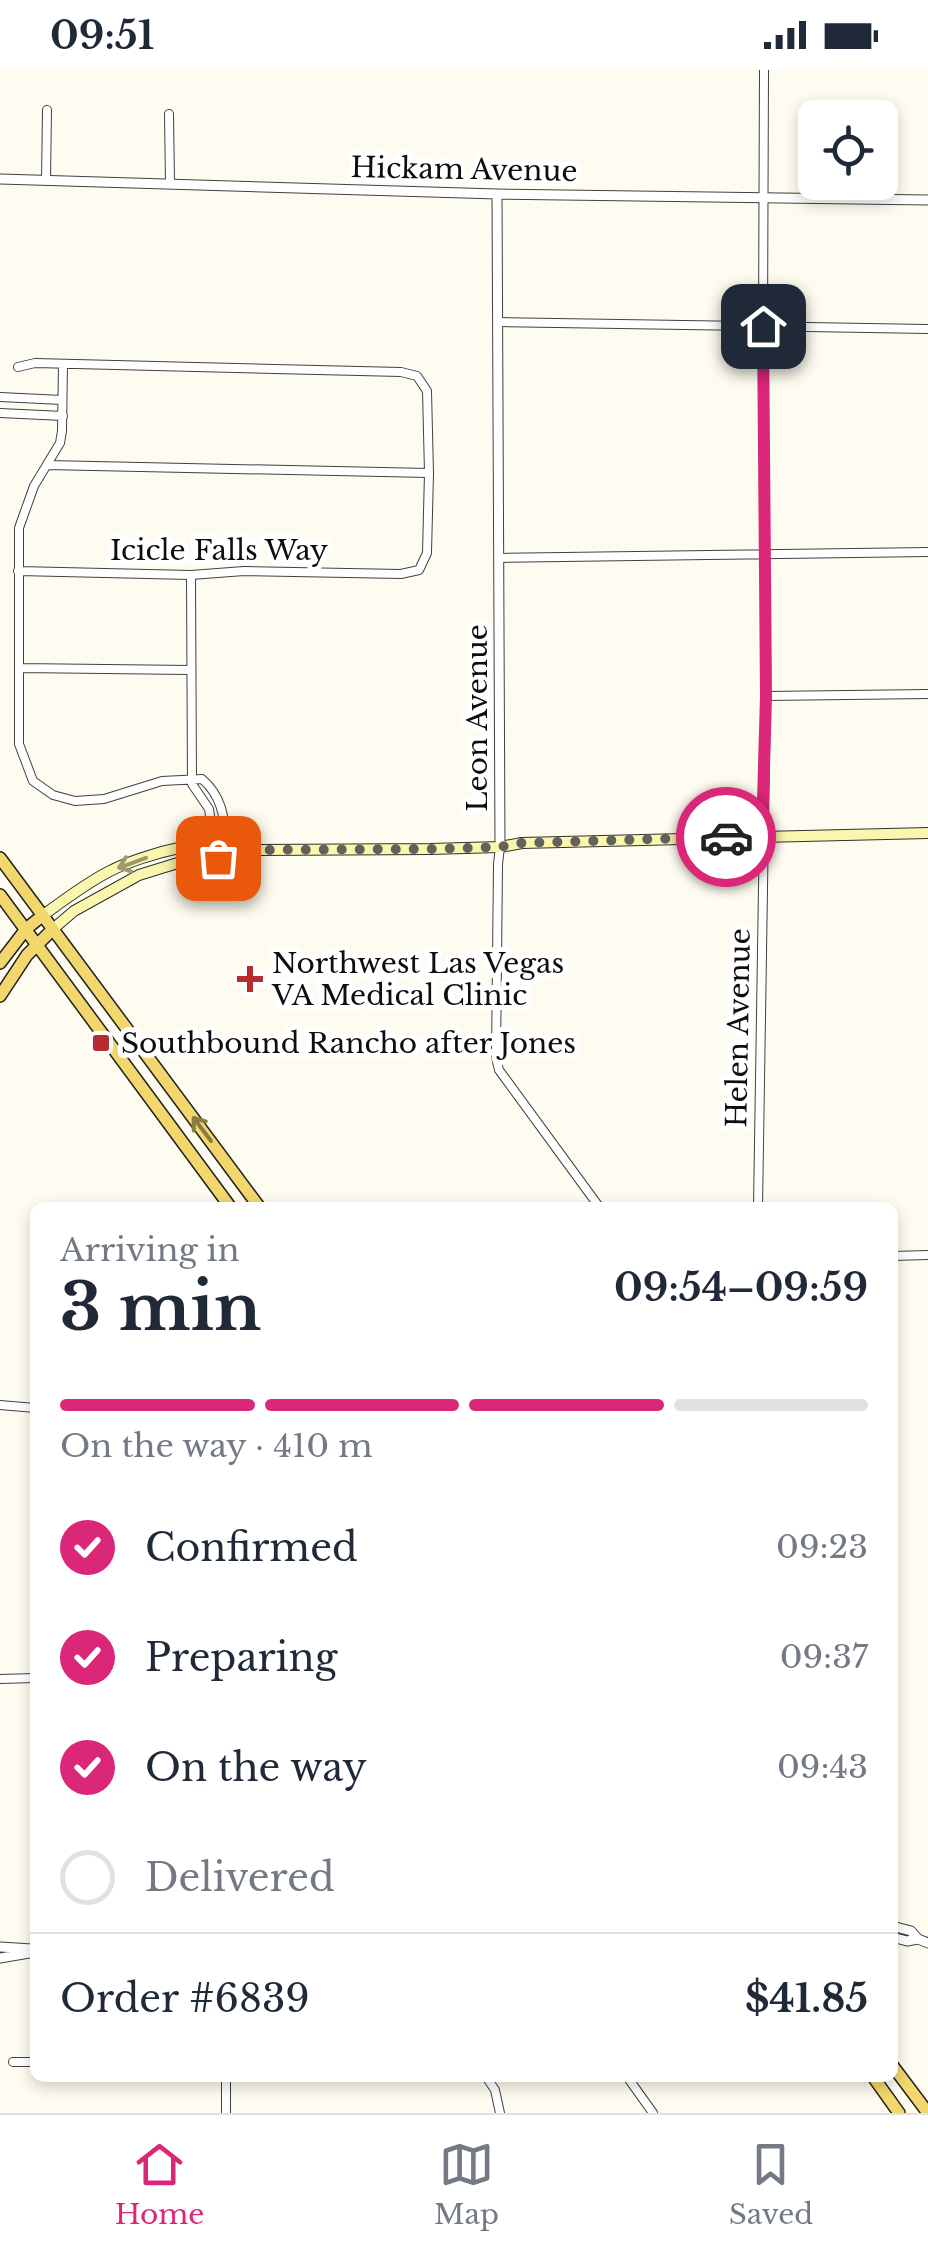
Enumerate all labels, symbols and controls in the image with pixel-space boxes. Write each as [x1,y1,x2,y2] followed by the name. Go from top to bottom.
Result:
[50,12,154,59] text: 09:51
[798,100,898,200] map controls
[798,100,898,200] button: locate
[350,150,578,189] street label: Hickam Avenue
[721,284,806,369] pin
[736,299,791,354] icon: home
[110,533,328,568] street label: Icicle Falls Way
[460,624,495,812] street label: Leon Avenue
[676,787,776,887] courier
[699,810,754,865] icon: car
[176,816,261,901] pin
[191,831,246,886] icon: bag
[117,855,148,873] one-way arrow
[719,928,758,1128] street label: Helen Avenue
[271,946,564,1013] place label: Northwest Las Vegas VA Medical Clinic
[237,966,263,992] marker: Northwest Las Vegas VA Medical Clinic
[121,1026,576,1061] place label: Southbound Rancho after Jones
[90,1032,112,1054] marker: Southbound Rancho after Jones
[191,1116,212,1143] one-way arrow
[60,1230,239,1270] text: Arriving in
[614,1264,868,1311] text: 09:54–09:59
[60,1267,261,1348] text: 3 min
[60,1426,373,1466] text: On the way · 410 m
[60,1520,115,1575] icon: check
[145,1524,358,1571] text: Confirmed
[776,1527,868,1567] text: 09:23
[60,1630,115,1685] icon: check
[145,1634,337,1681] text: Preparing
[780,1637,868,1677] text: 09:37
[60,1740,115,1795] icon: check
[145,1744,367,1791] text: On the way
[777,1747,868,1787] text: 09:43
[145,1854,335,1901] text: Delivered
[60,1975,310,2022] text: Order #6839
[745,1975,868,2022] text: $41.85
[115,2137,204,2232] tab: Home
[434,2137,499,2232] tab: Map
[729,2137,813,2232] tab: Saved

